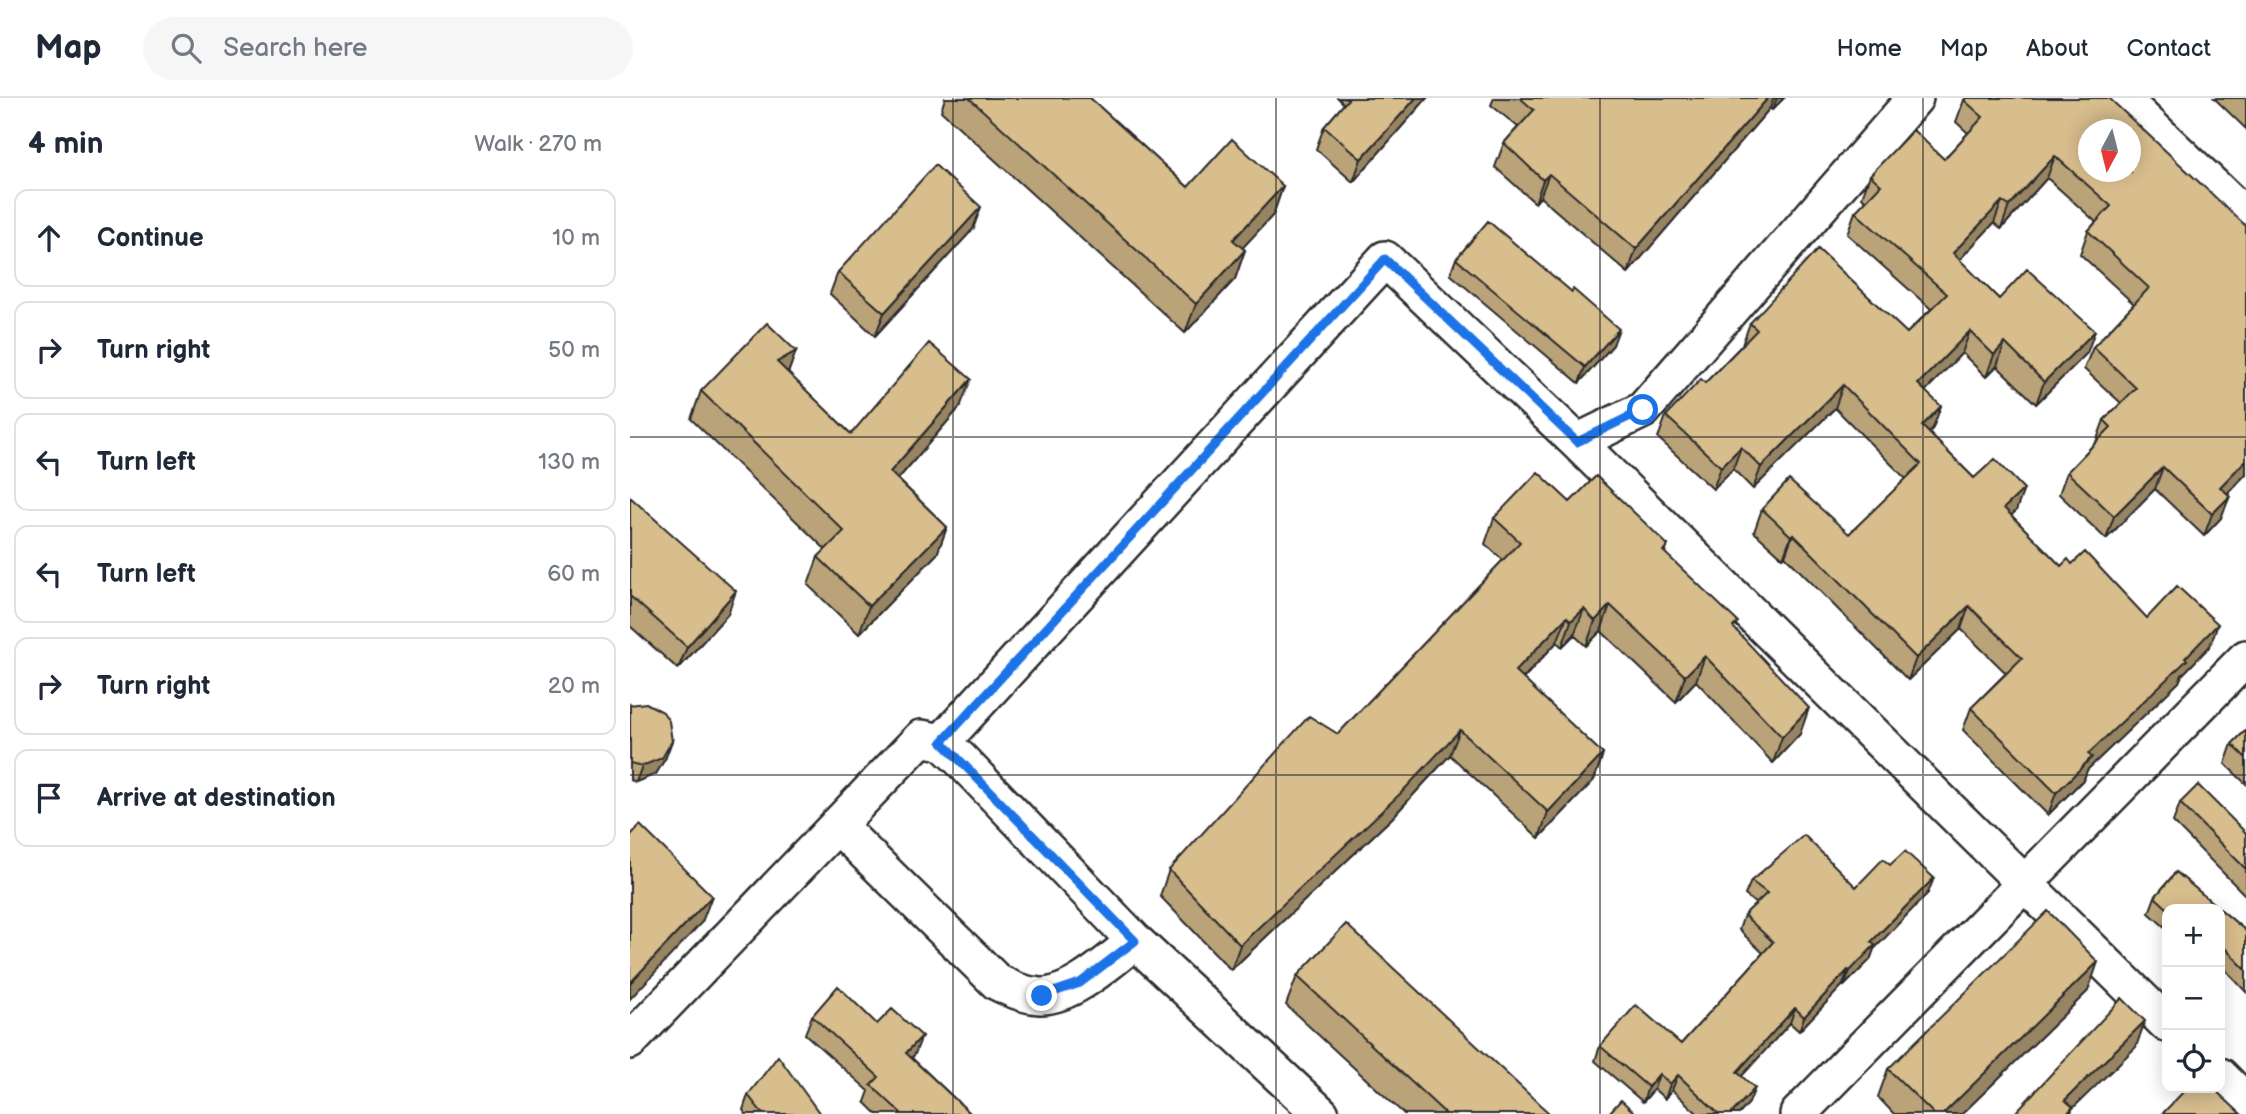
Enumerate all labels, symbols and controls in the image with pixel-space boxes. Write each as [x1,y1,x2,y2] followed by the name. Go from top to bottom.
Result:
[143,17,633,80] search box
[35,28,101,68] text: Map
[167,29,205,67] icon: search
[223,33,367,64] text: Search here
[1837,34,1902,63] text: Home
[1940,34,1988,63] text: Map
[2026,34,2088,63] text: About
[2126,34,2211,63] text: Contact
[2078,119,2141,182] north arrow
[28,126,103,162] text: 4 min
[474,130,602,158] text: Walk · 270 m
[30,219,68,257] icon: ahead
[97,223,204,254] text: Continue
[552,224,600,252] text: 10 m
[30,331,68,369] icon: right
[97,335,210,366] text: Turn right
[548,336,600,364] text: 50 m
[1627,394,1658,425] route start
[30,443,68,481] icon: left
[97,447,196,478] text: Turn left
[538,448,600,476] text: 130 m
[30,555,68,593] icon: left
[97,559,196,590] text: Turn left
[547,560,600,588] text: 60 m
[30,667,68,705] icon: right
[97,671,210,702] text: Turn right
[548,672,600,700] text: 20 m
[30,779,68,817] icon: arrive
[97,783,336,814] text: Arrive at destination
[2162,904,2225,1093] map controls
[2162,904,2225,967] button: +
[2162,967,2225,1030] button: −
[1026,980,1057,1011] route end
[2162,1030,2225,1093] button: locate

